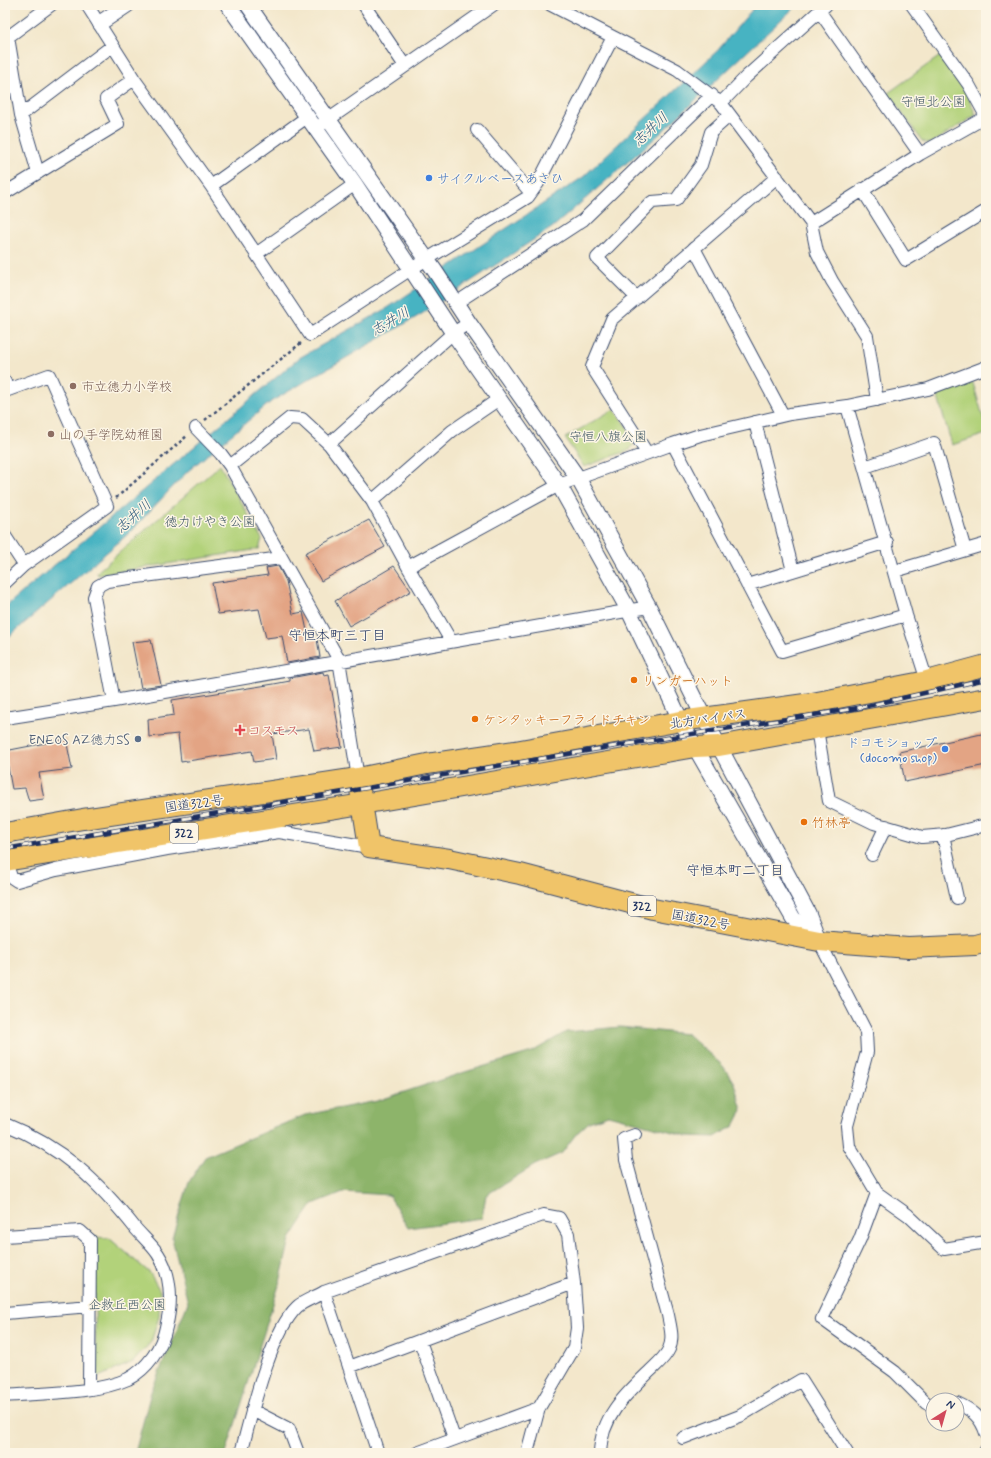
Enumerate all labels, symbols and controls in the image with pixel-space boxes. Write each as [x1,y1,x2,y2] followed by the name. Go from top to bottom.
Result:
[900,94,966,111] park label: 守恒北公園
[629,109,672,151] water label: 志井川
[437,171,563,188] place label: サイクルベースあさひ
[424,173,434,183] marker: サイクルベースあさひ
[368,303,413,340] water label: 志井川
[81,379,172,396] place label: 市立徳力小学校
[68,381,78,391] marker: 市立徳力小学校
[59,427,163,444] place label: 山の手学院幼稚園
[46,429,56,439] marker: 山の手学院幼稚園
[569,429,647,446] park label: 守恒八旗公園
[112,496,155,537] water label: 志井川
[164,514,256,531] park label: 徳力けやき公園
[288,627,386,645] district label: 守恒本町三丁目
[642,673,733,690] place label: リンガーハット
[629,675,639,685] marker: リンガーハット
[669,706,748,733] street label: 北方バイパス
[483,712,650,729] place label: ケンタッキーフライドチキン
[470,714,480,724] marker: ケンタッキーフライドチキン
[248,723,299,740] place label: コスモス
[235,725,245,735] marker: コスモス
[29,732,130,749] place label: ENEOS AZ徳力SS
[133,734,143,744] marker: ENEOS AZ徳力SS
[847,735,937,767] place label: ドコモショップ (docomo shop)
[940,744,950,754] marker: ドコモショップ (docomo shop)
[164,792,225,817] street label: 国道322号
[812,815,851,832] place label: 竹林亭
[799,817,809,827] marker: 竹林亭
[170,823,198,843] road number: 322
[686,862,784,880] district label: 守恒本町二丁目
[628,896,656,916] road number: 322
[670,906,732,934] street label: 国道322号
[88,1297,166,1314] park label: 企救丘西公園
[925,1392,965,1432] north arrow
[943,1397,958,1413] text: N

